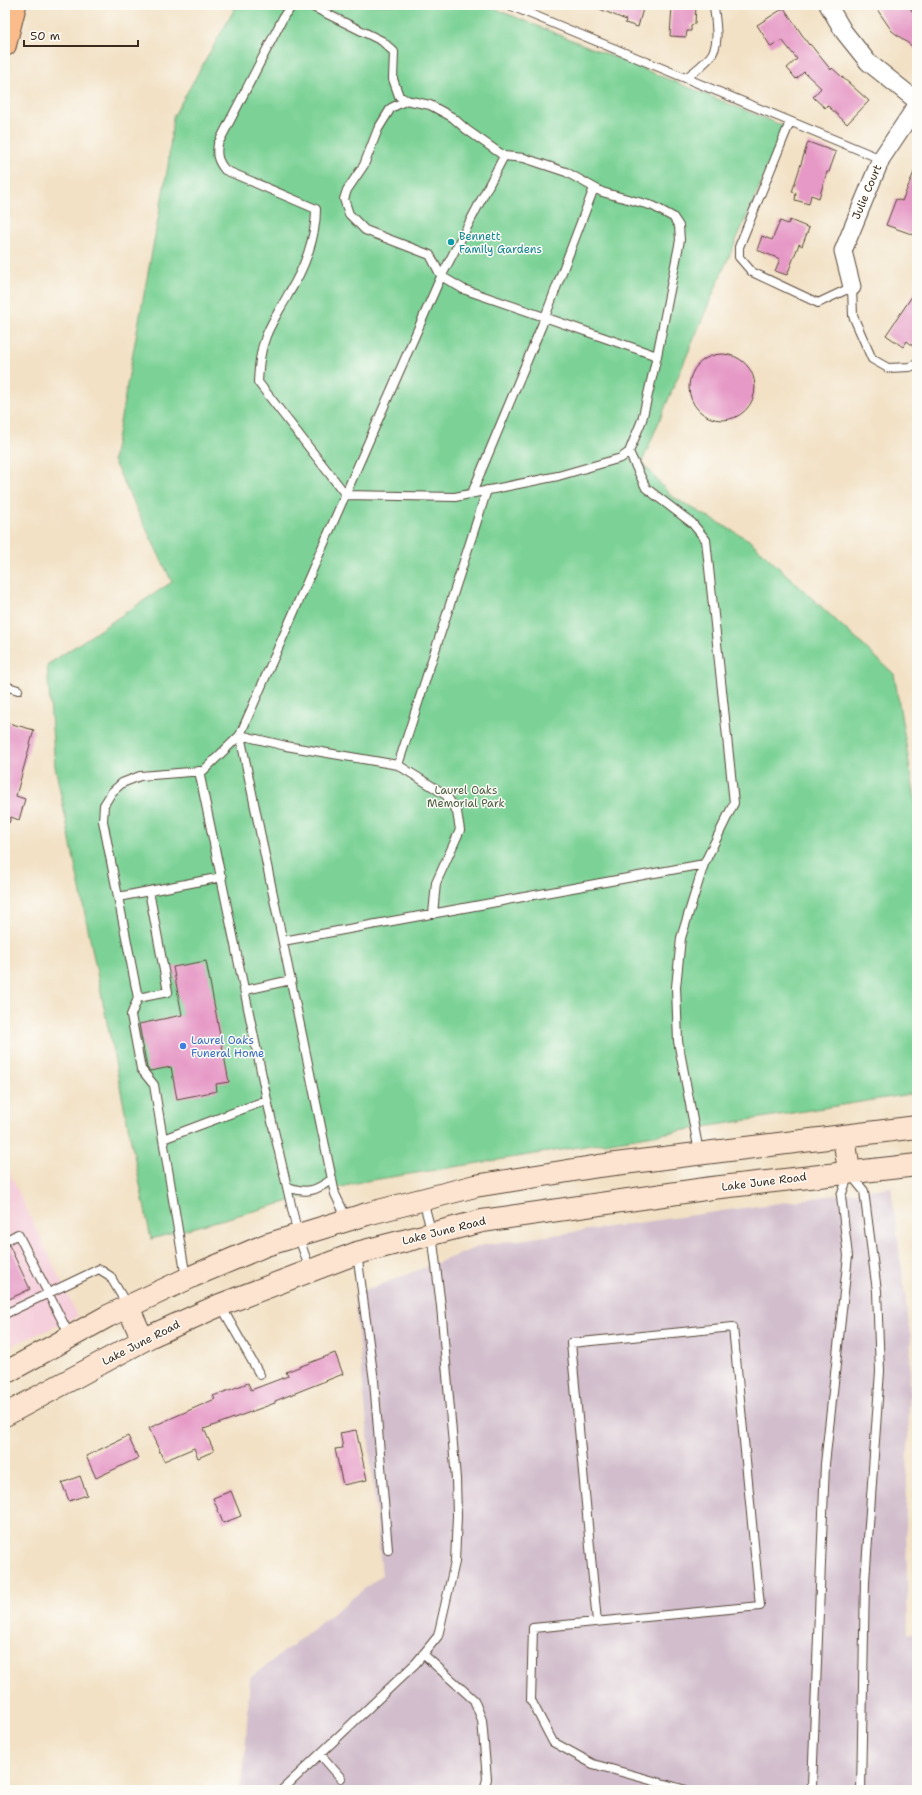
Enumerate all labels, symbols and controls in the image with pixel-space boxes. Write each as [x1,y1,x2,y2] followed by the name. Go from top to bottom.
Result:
[24,22,138,48] scale bar
[30,28,60,44] text: 50 m
[849,162,885,222] street label: Julie Court
[459,229,542,257] place label: Bennett Family Gardens
[446,237,456,247] marker: Bennett Family Gardens
[427,783,505,811] park label: Laurel Oaks Memorial Park
[191,1033,264,1061] place label: Laurel Oaks Funeral Home
[178,1041,188,1051] marker: Laurel Oaks Funeral Home
[721,1169,807,1195] street label: Lake June Road
[401,1213,487,1249] street label: Lake June Road
[99,1317,183,1369] street label: Lake June Road

